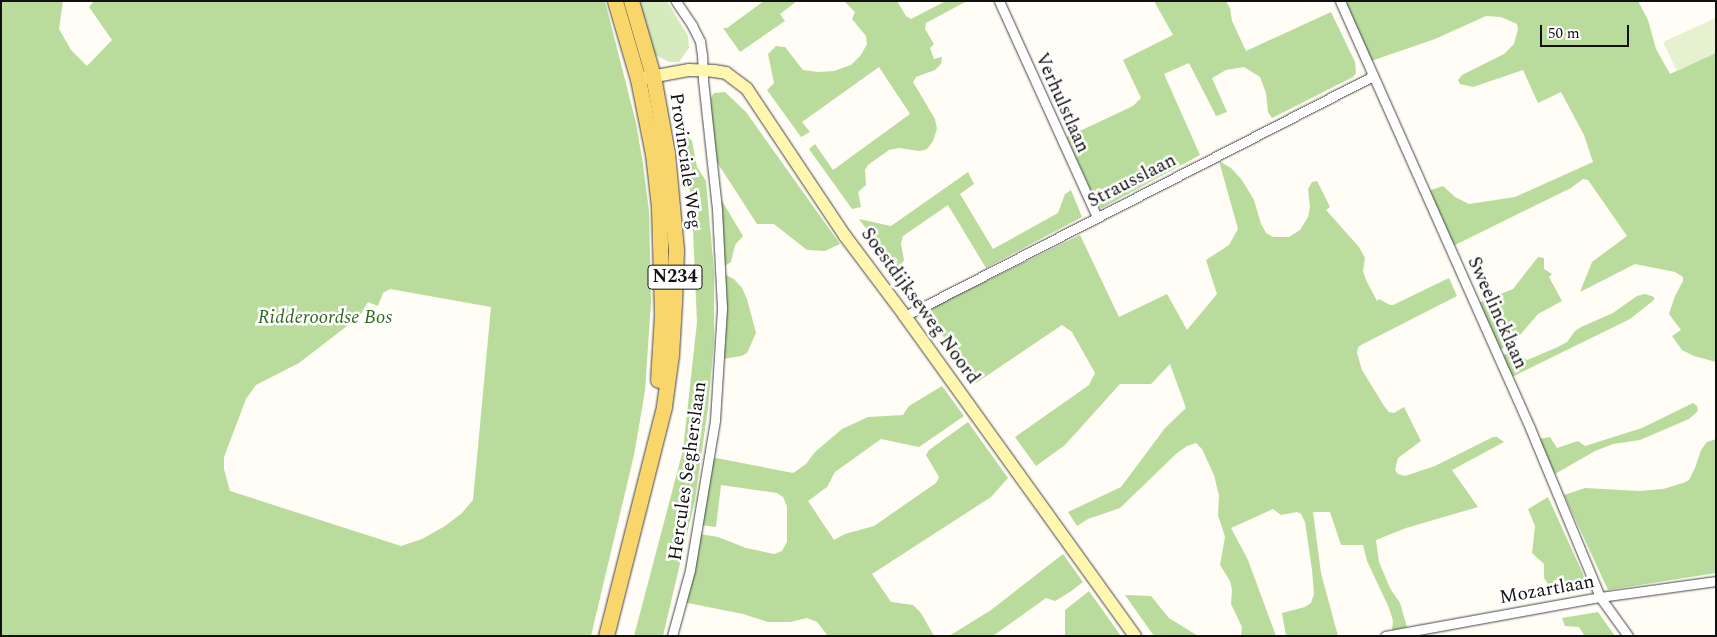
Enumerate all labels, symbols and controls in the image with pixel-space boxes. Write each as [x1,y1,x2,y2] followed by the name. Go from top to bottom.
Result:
[1542,15,1631,47] scale bar
[1548,22,1580,45] text: 50 m
[1030,49,1094,157] street label: Verhulstlaan
[664,91,706,231] street label: Provinciale Weg
[1084,149,1180,213] street label: Strausslaan
[856,223,984,389] street label: Soestdijkseweg Noord
[1462,253,1532,373] street label: Sweelincklaan
[648,262,702,292] road number: N234
[258,307,392,329] park label: Ridderoordse Bos
[664,380,712,562] street label: Hercules Segherslaan
[1498,570,1596,610] street label: Mozartlaan

